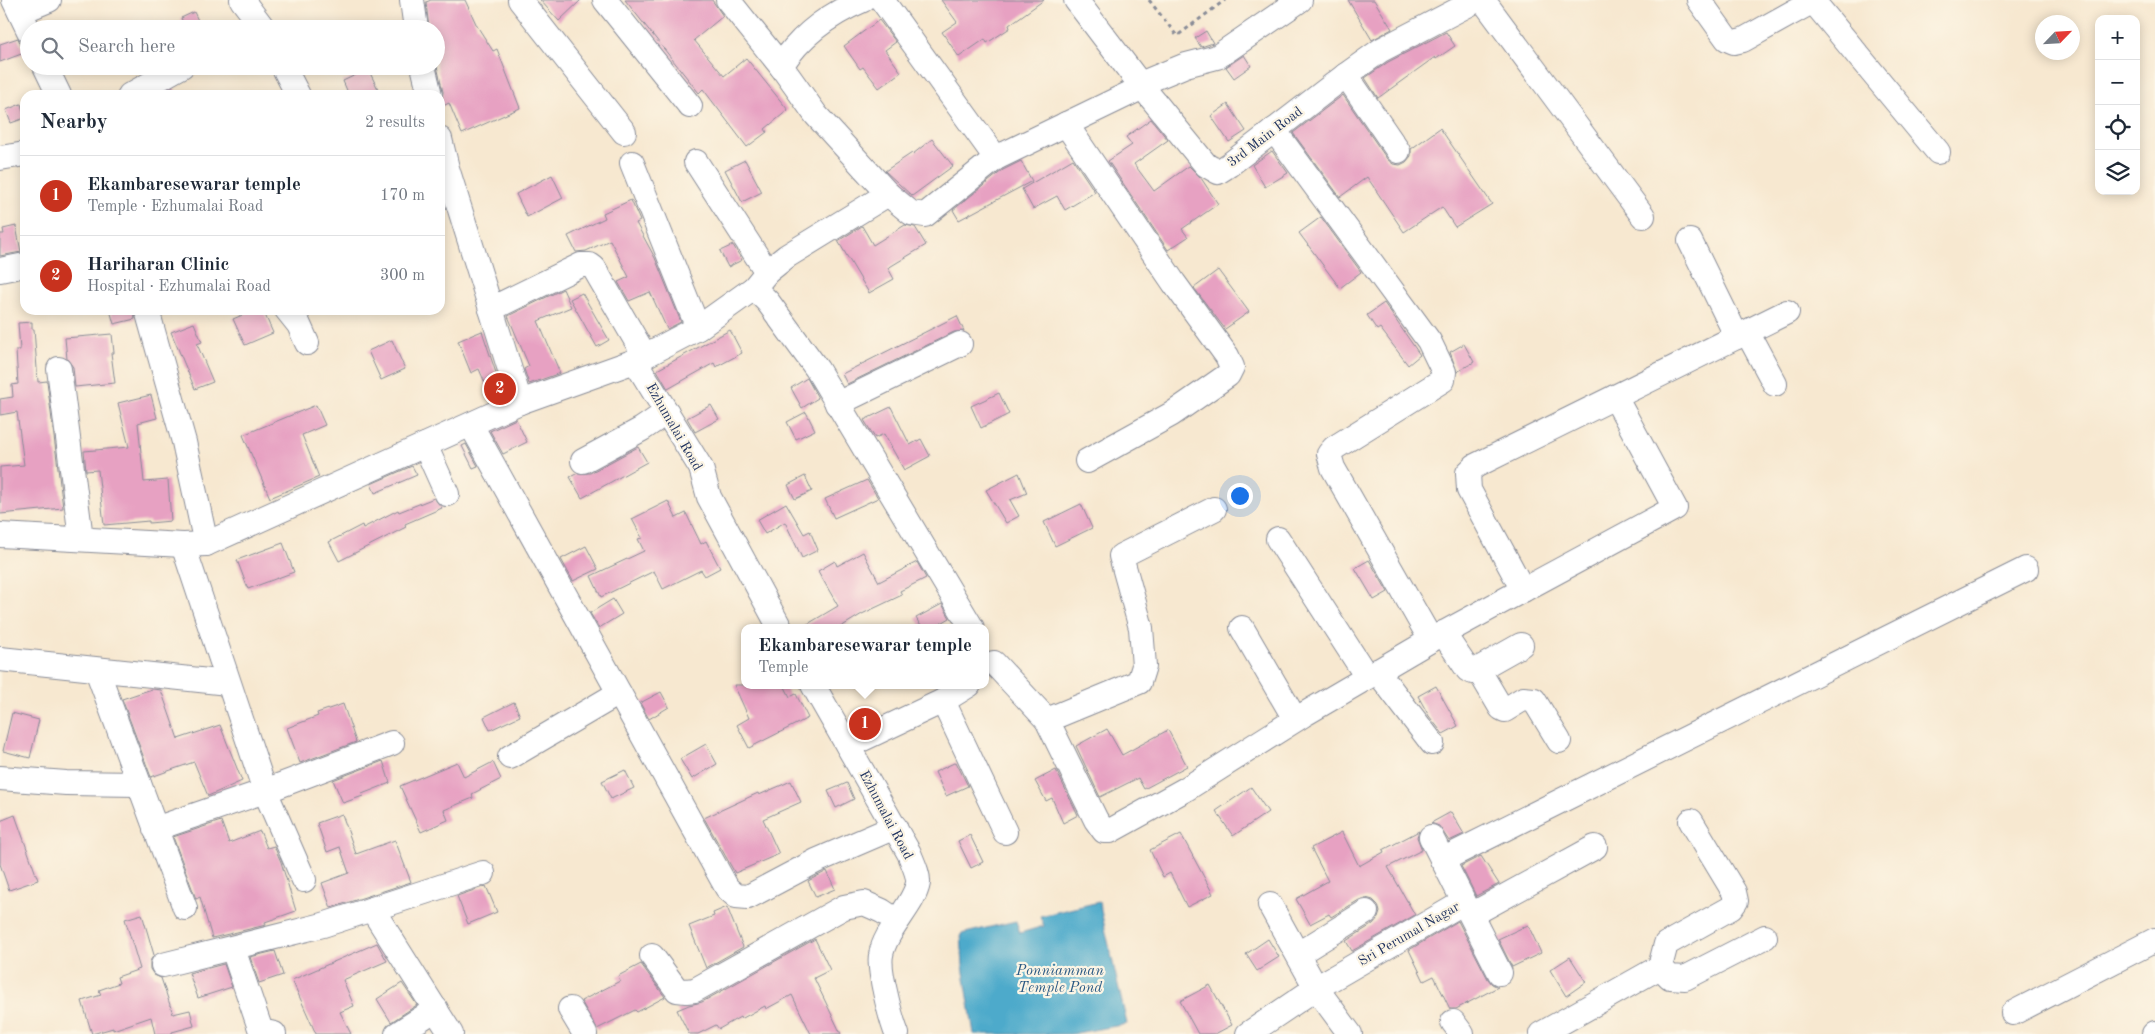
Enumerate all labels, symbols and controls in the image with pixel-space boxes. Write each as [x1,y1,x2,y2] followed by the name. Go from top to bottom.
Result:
[2035,15,2080,60] north arrow
[2095,15,2140,195] map controls
[2095,15,2140,60] button: +
[20,20,445,75] search box
[38,34,66,62] icon: search
[78,38,175,57] text: Search here
[2095,60,2140,105] button: −
[1225,104,1305,170] street label: 3rd Main Road
[2095,105,2140,150] button: locate
[40,112,108,133] text: Nearby
[365,115,425,131] text: 2 results
[2095,150,2140,195] button: layers
[87,176,301,195] text: Ekambaresewarar temple
[51,188,61,204] text: 1
[380,188,425,204] text: 170 m
[87,199,263,215] text: Temple · Ezhumalai Road
[87,256,229,275] text: Hariharan Clinic
[51,268,61,284] text: 2
[380,268,425,284] text: 300 m
[87,279,271,295] text: Hospital · Ezhumalai Road
[484,370,516,408] pin: 2
[643,381,705,473] street label: Ezhumalai Road
[1227,483,1253,509] your location
[741,624,989,689] popup
[758,637,972,656] text: Ekambaresewarar temple
[758,660,808,676] text: Temple
[849,705,881,743] pin: 1
[857,768,915,862] street label: Ezhumalai Road
[1356,899,1462,969] street label: Sri Perumal Nagar
[1015,964,1104,996] water label: Ponniamman Temple Pond

